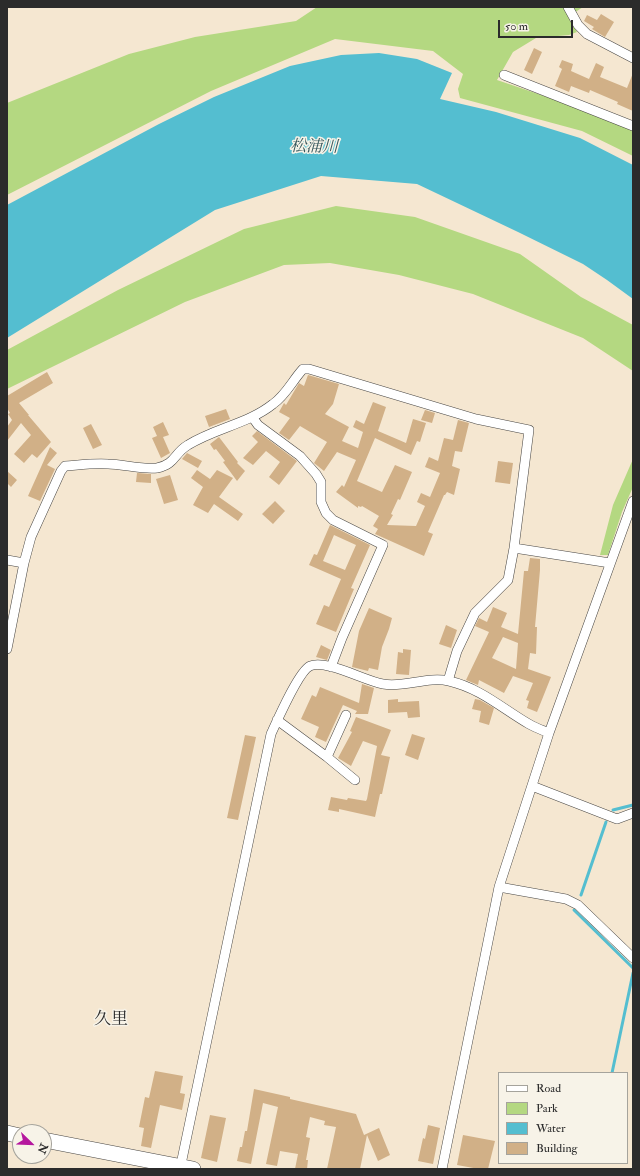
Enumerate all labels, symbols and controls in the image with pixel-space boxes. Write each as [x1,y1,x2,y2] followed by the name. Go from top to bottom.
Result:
[500,12,575,38] scale bar
[505,19,528,34] text: 50 m
[290,138,338,158] water label: 松浦川
[94,1010,128,1030] district label: 久里
[498,1072,628,1164] legend
[536,1081,561,1096] text: Road
[536,1101,558,1116] text: Park
[536,1121,565,1136] text: Water
[12,1124,52,1164] north arrow
[35,1141,50,1156] text: N
[536,1141,577,1156] text: Building

